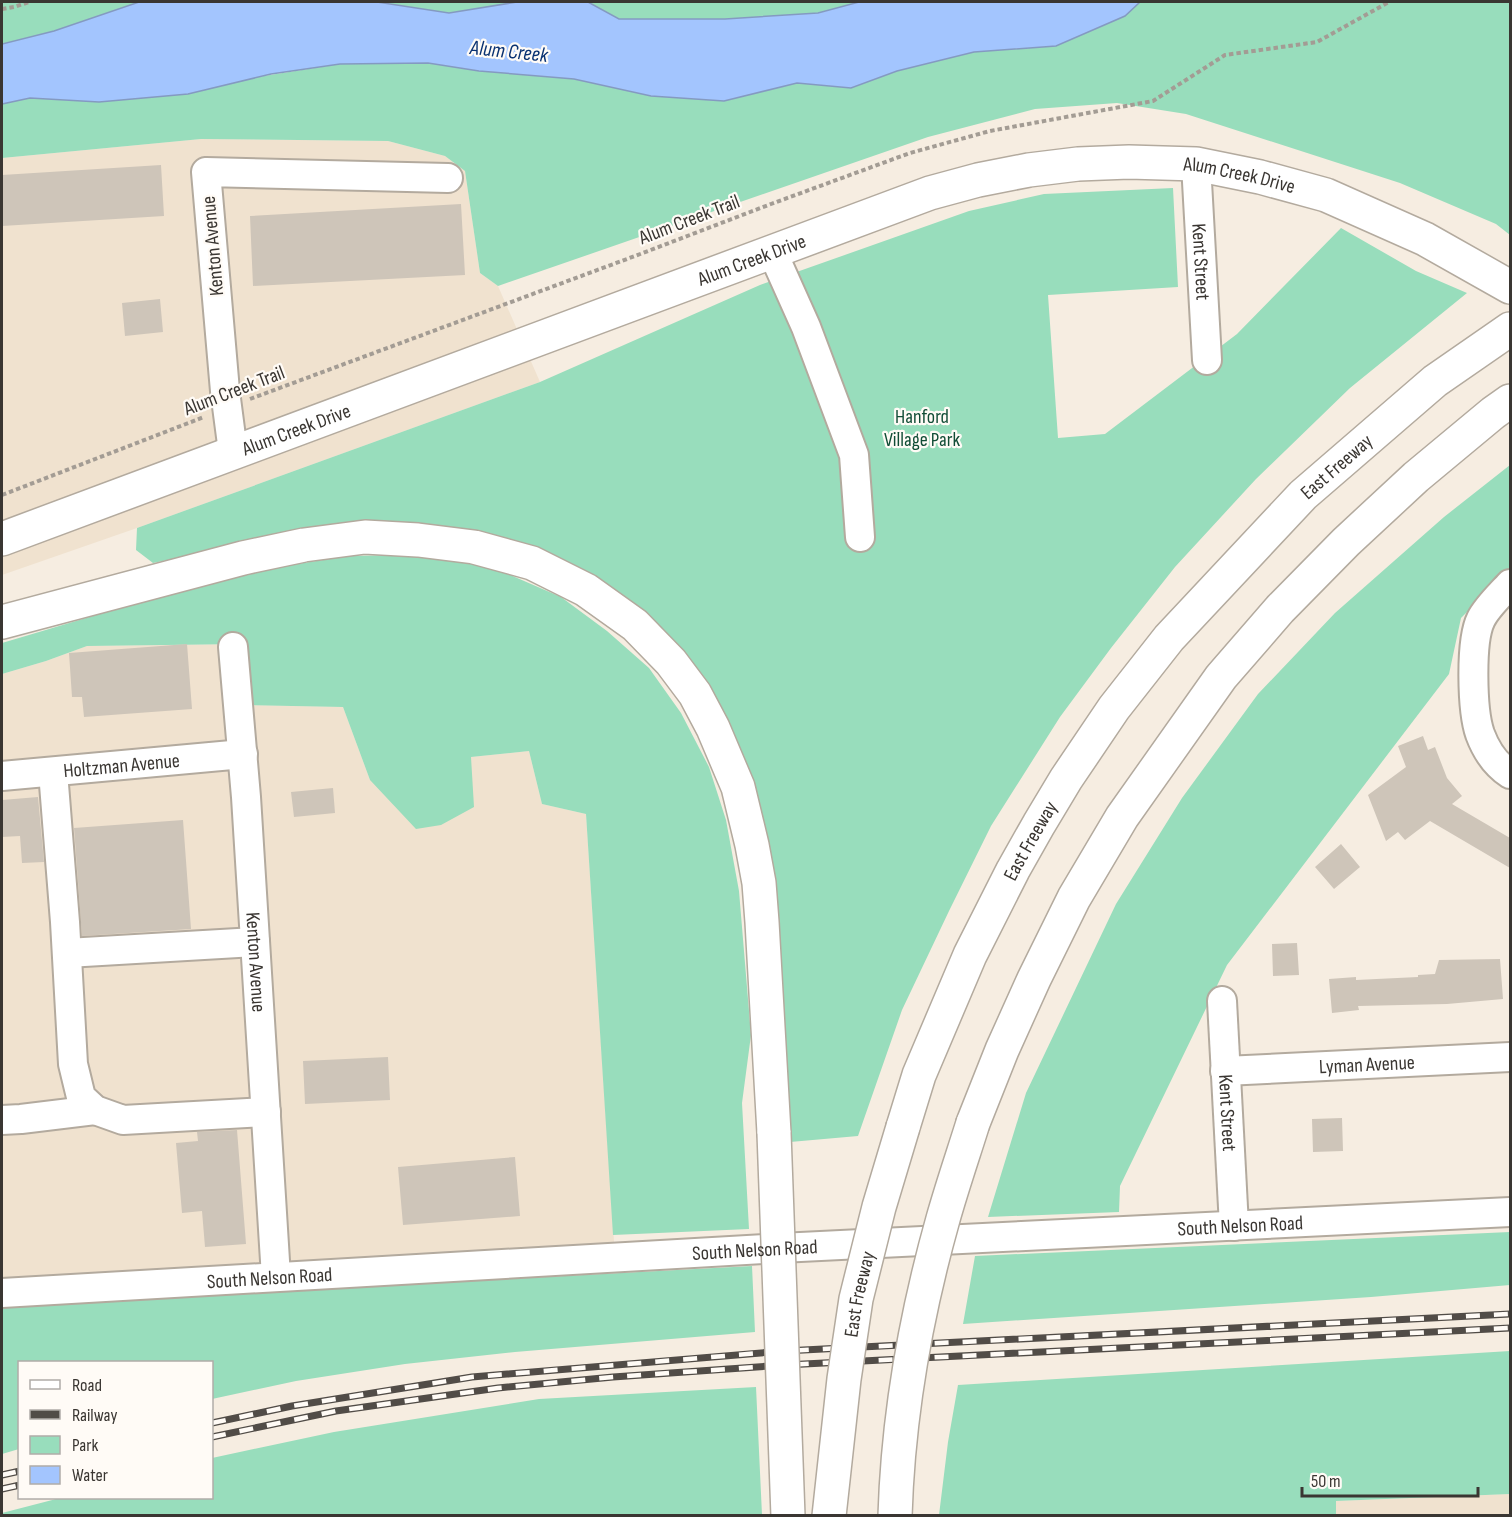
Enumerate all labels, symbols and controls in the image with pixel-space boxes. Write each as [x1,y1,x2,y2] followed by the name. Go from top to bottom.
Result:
[468,35,550,68] water label: Alum Creek
[1182,153,1298,199] street label: Alum Creek Drive
[635,190,743,250] street label: Alum Creek Trail
[197,195,229,297] street label: Kenton Avenue
[1186,223,1215,301] street label: Kent Street
[693,229,809,292] street label: Alum Creek Drive
[180,361,288,421] street label: Alum Creek Trail
[238,399,354,462] street label: Alum Creek Drive
[884,405,960,452] park label: Hanford Village Park
[1296,429,1378,505] street label: East Freeway
[62,749,181,783] street label: Holtzman Avenue
[999,797,1063,885] street label: East Freeway
[240,911,270,1013] street label: Kenton Avenue
[1318,1051,1415,1079] street label: Lyman Avenue
[1213,1074,1241,1152] street label: Kent Street
[1177,1211,1304,1241] street label: South Nelson Road
[691,1235,818,1266] street label: South Nelson Road
[839,1249,881,1339] street label: East Freeway
[206,1263,333,1294] street label: South Nelson Road
[18,1361,213,1499] legend
[72,1375,102,1396] text: Road
[72,1405,117,1426] text: Railway
[72,1435,98,1456] text: Park
[1302,1460,1478,1498] scale bar
[72,1465,108,1486] text: Water
[1311,1471,1341,1492] text: 50 m

